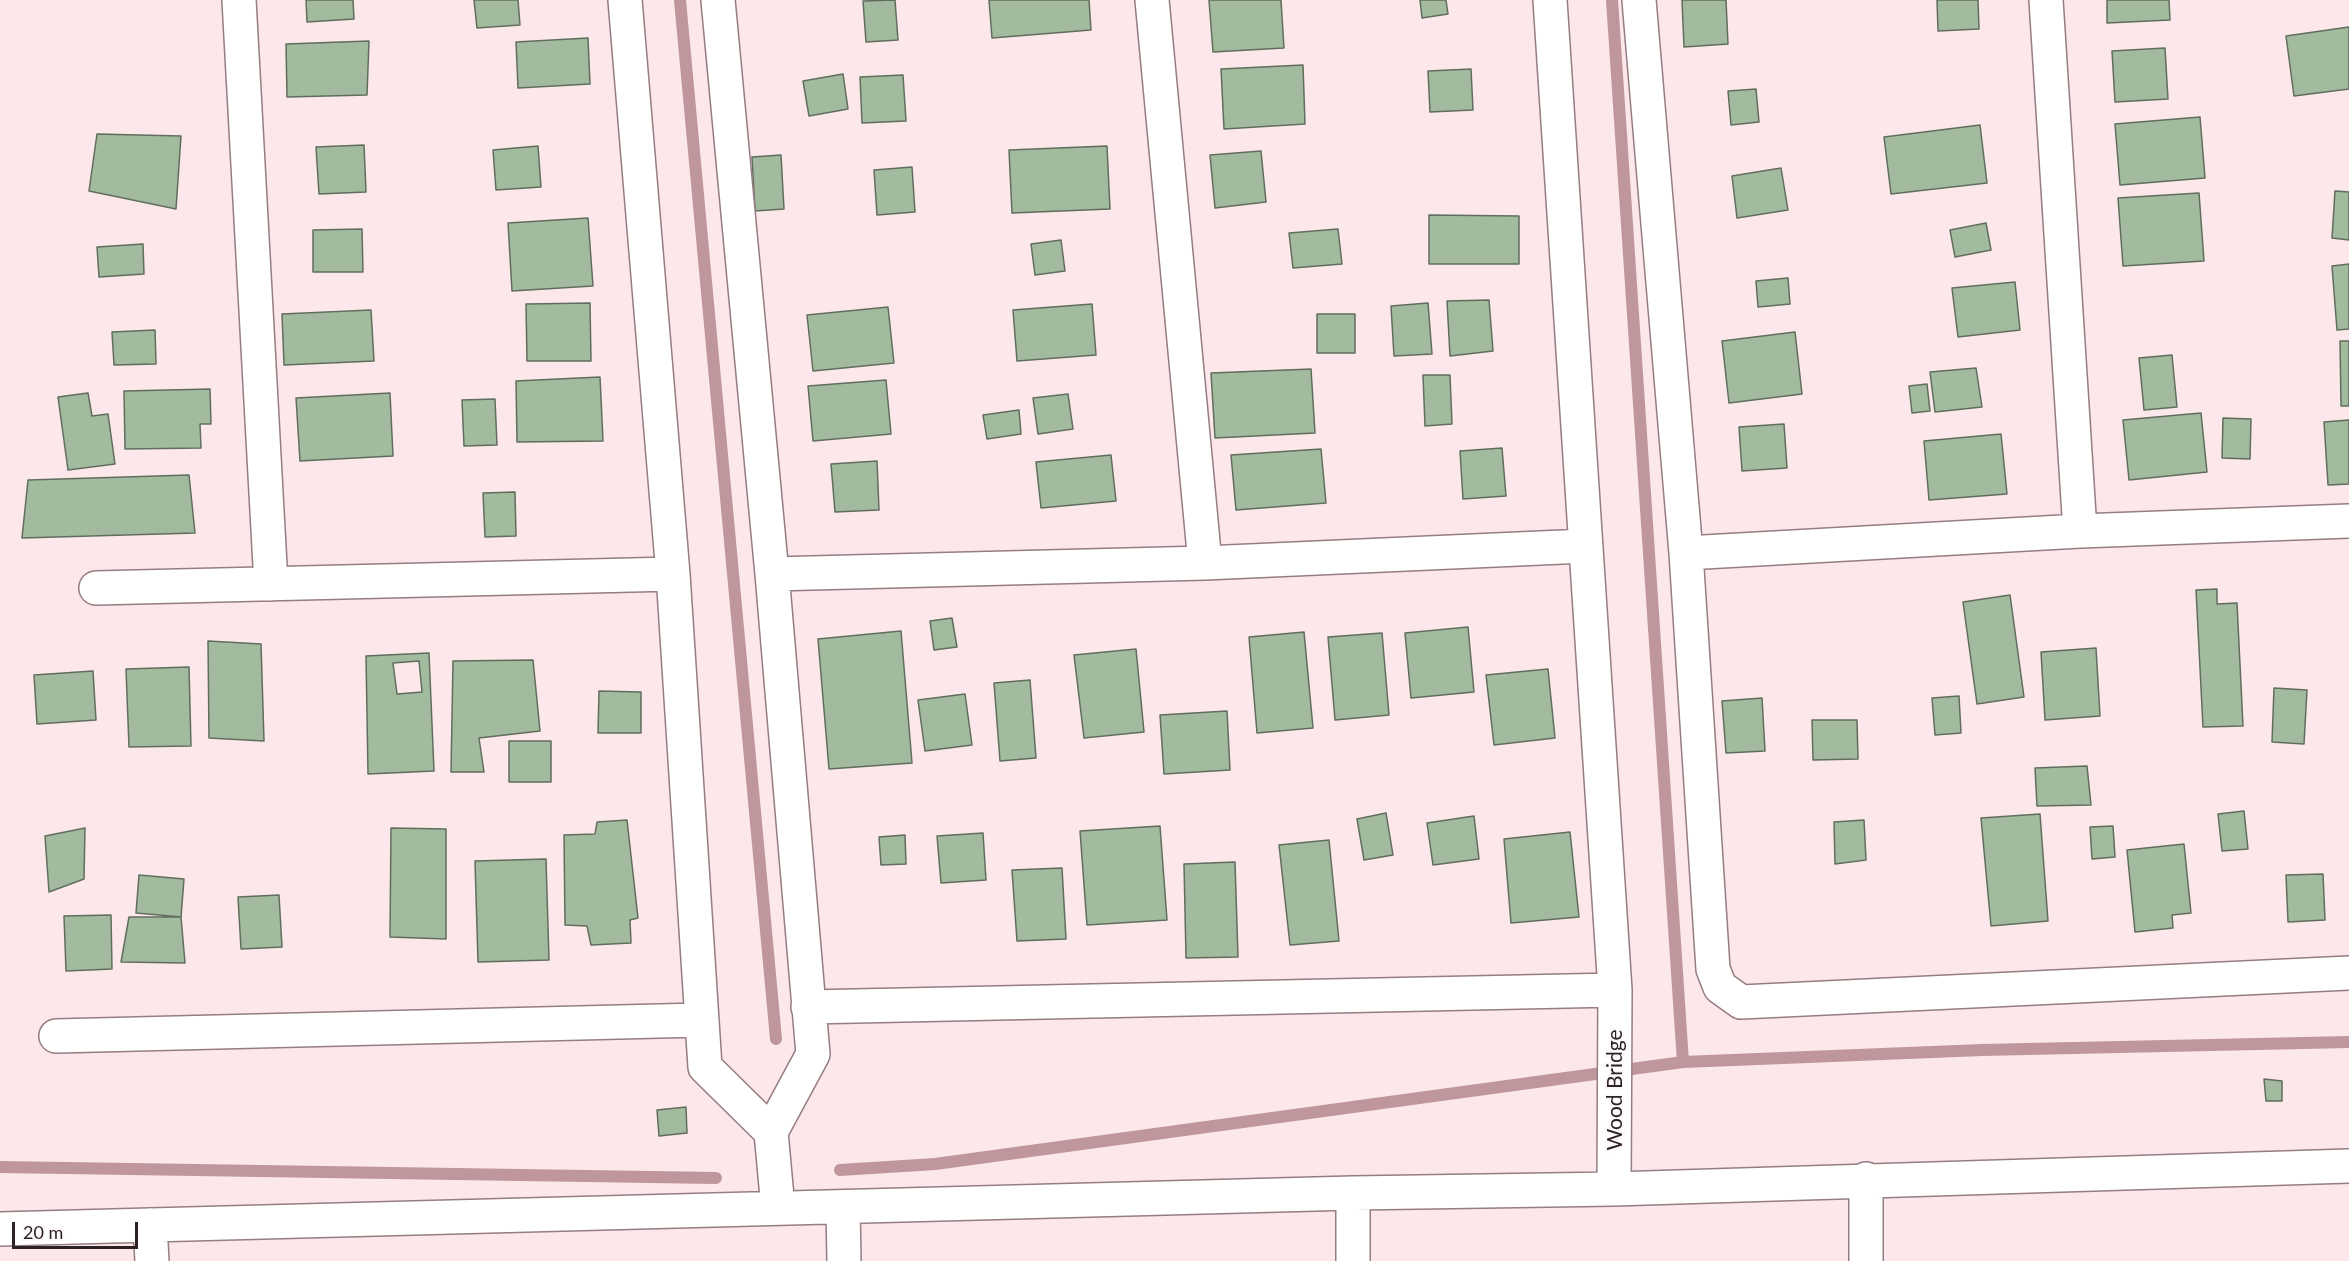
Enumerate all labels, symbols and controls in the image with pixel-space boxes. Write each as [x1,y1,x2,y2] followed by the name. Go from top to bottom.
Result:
[1602,1029,1628,1151] street label: Wood Bridge
[15,1210,141,1248] scale bar
[23,1221,63,1243] text: 20 m

